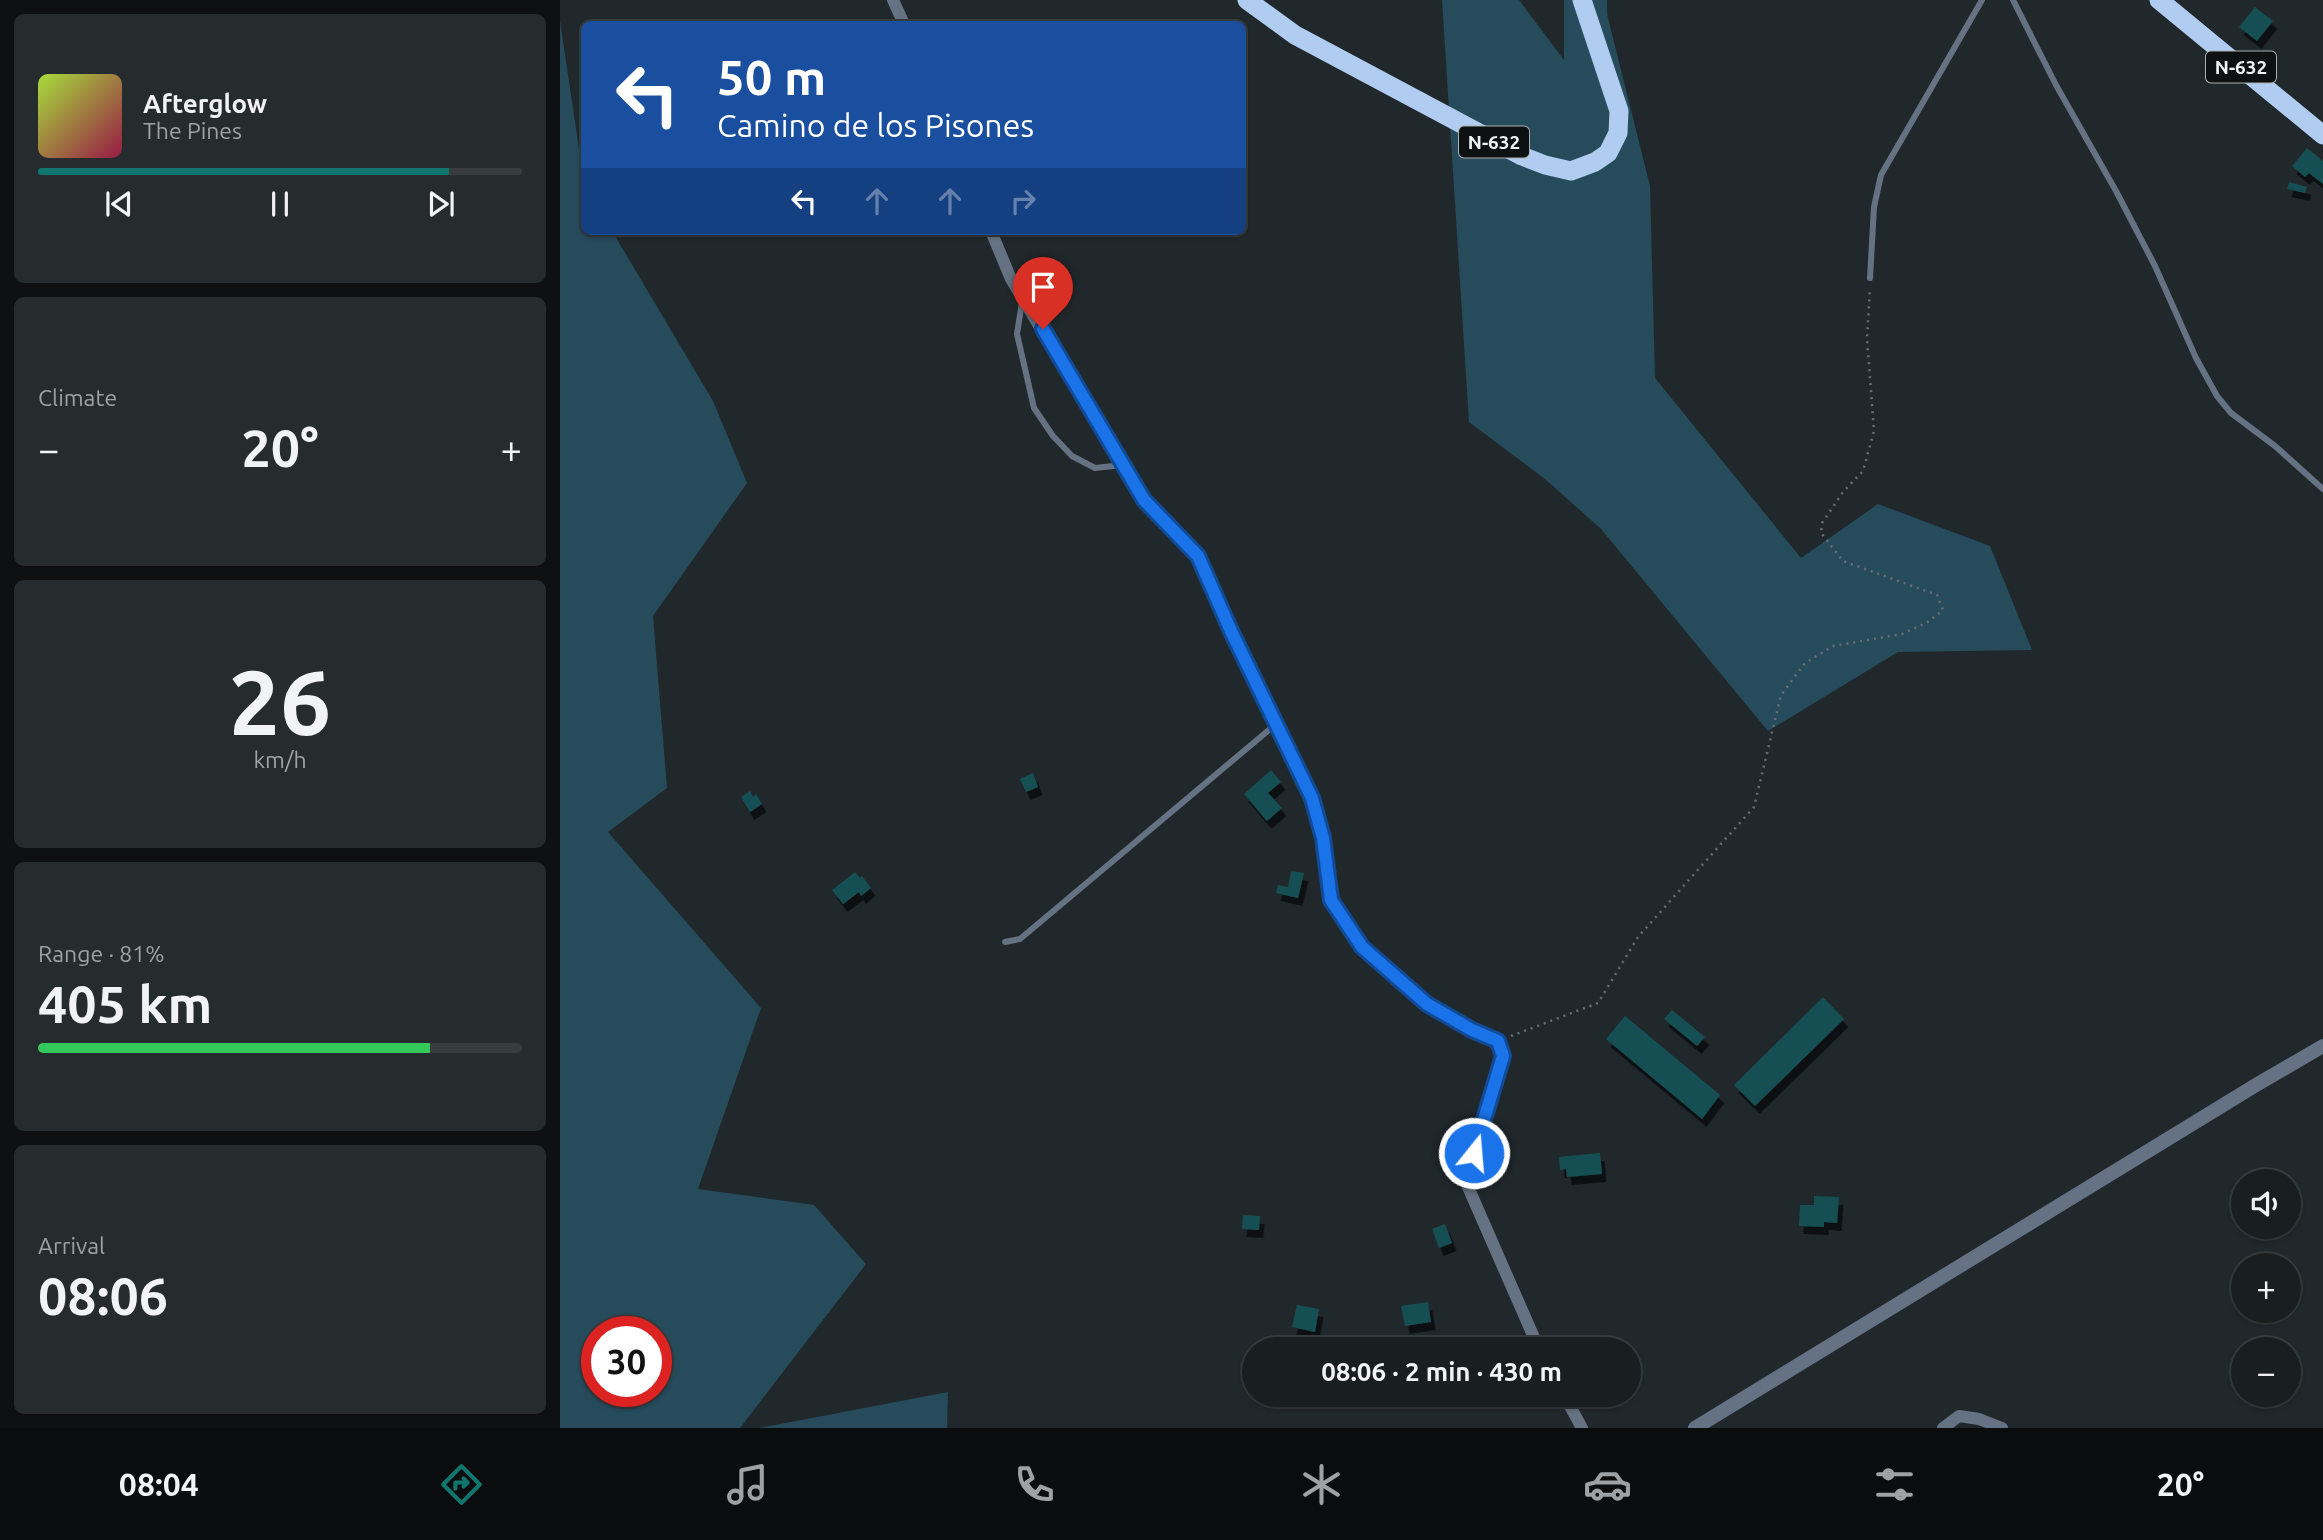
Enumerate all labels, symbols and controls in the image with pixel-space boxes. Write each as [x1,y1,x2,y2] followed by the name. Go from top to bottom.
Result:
[602,49,693,140] icon: left
[717,49,826,104] text: 50 m
[2206,52,2276,82] road number: N-632
[143,89,267,118] text: Afterglow
[717,107,1034,143] text: Camino de los Pisones
[143,118,242,143] text: The Pines
[1459,126,1529,158] road number: N-632
[785,182,823,220] icon: left
[858,182,896,220] icon: ahead
[931,182,969,220] icon: ahead
[1004,182,1042,220] icon: right
[100,185,138,223] icon: previous
[261,185,299,223] icon: pause
[422,185,460,223] icon: next
[1013,257,1073,329] pin
[1024,268,1062,306] icon: arrive
[38,385,117,410] text: Climate
[241,419,319,477] text: 20°
[38,428,59,470] text: −
[501,428,522,470] text: +
[229,650,331,752] text: 26
[253,747,307,772] text: km/h
[38,941,165,966] text: Range · 81%
[38,975,212,1033] text: 405 km
[1437,1116,1511,1190] position arrow
[2231,1169,2301,1407] map controls
[2231,1169,2301,1239] button: sound
[38,1233,105,1258] text: Arrival
[2231,1253,2301,1323] button: +
[38,1267,168,1325] text: 08:06
[581,1316,672,1407] speed limit sign: 30
[2231,1337,2301,1407] button: −
[1321,1357,1562,1386] text: 08:06 · 2 min · 430 m
[437,1460,486,1509] icon: directions
[723,1460,772,1509] icon: music
[1010,1460,1059,1509] icon: phone
[1297,1460,1346,1509] icon: climate
[1583,1460,1632,1509] icon: car
[1870,1460,1919,1509] icon: filters
[119,1466,199,1502] text: 08:04
[2157,1466,2204,1502] text: 20°

